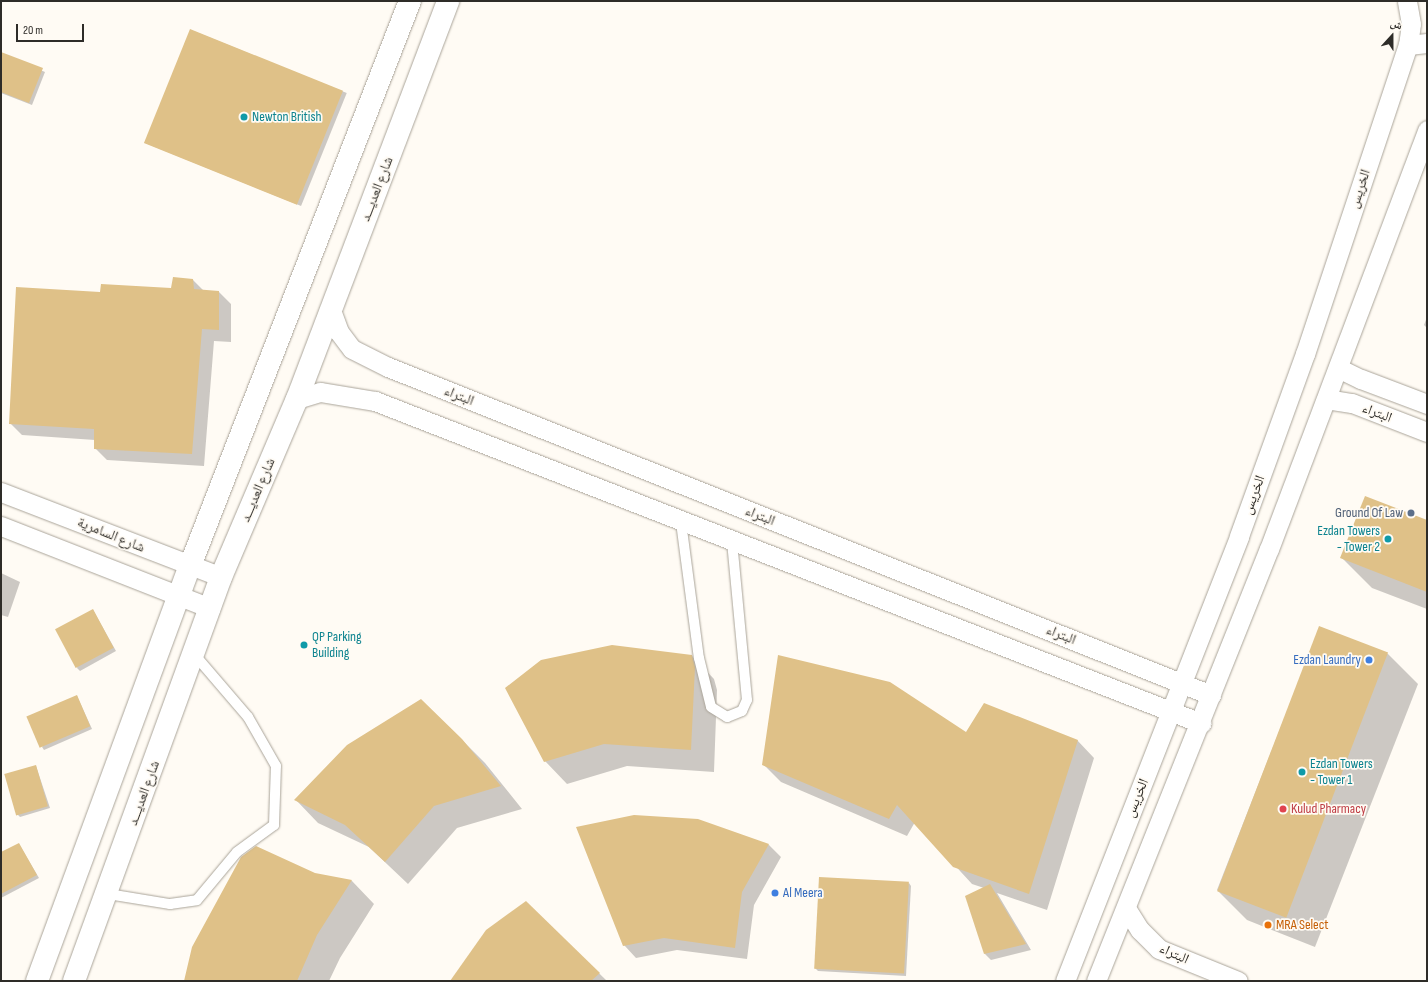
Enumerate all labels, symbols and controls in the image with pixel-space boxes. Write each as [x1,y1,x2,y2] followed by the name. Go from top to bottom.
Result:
[18,16,86,42] scale bar
[1372,16,1412,56] north arrow
[1389,16,1404,32] text: ش
[23,23,43,38] text: 20 m
[252,109,321,125] place label: Newton British
[239,112,249,122] marker: Newton British
[357,154,397,224] street label: شارع العديـــد
[1346,167,1374,211] street label: الخريس
[442,382,476,410] street label: البتراء
[1360,400,1394,426] street label: البتراء
[237,455,279,525] street label: شارع العديـــد
[1239,473,1269,517] street label: الخريس
[743,502,777,530] street label: البتراء
[1335,505,1403,521] place label: Ground Of Law
[1406,508,1416,518] marker: Ground Of Law
[75,514,147,556] street label: شارع السامرية
[1317,523,1380,556] place label: Ezdan Towers - Tower 2
[1383,534,1393,544] marker: Ezdan Towers - Tower 2
[1044,621,1078,649] street label: البتراء
[312,629,362,662] place label: QP Parking Building
[299,640,309,650] marker: QP Parking Building
[1293,652,1361,668] place label: Ezdan Laundry
[1364,655,1374,665] marker: Ezdan Laundry
[1310,756,1373,788] place label: Ezdan Towers - Tower 1
[125,758,163,828] street label: شارع العديـــد
[1297,767,1307,777] marker: Ezdan Towers - Tower 1
[1122,776,1152,820] street label: الخريس
[1291,801,1366,817] place label: Kulud Pharmacy
[1278,804,1288,814] marker: Kulud Pharmacy
[783,885,823,901] place label: Al Meera
[770,888,780,898] marker: Al Meera
[1276,917,1329,933] place label: MRA Select
[1263,920,1273,930] marker: MRA Select
[1157,940,1191,968] street label: البتراء

